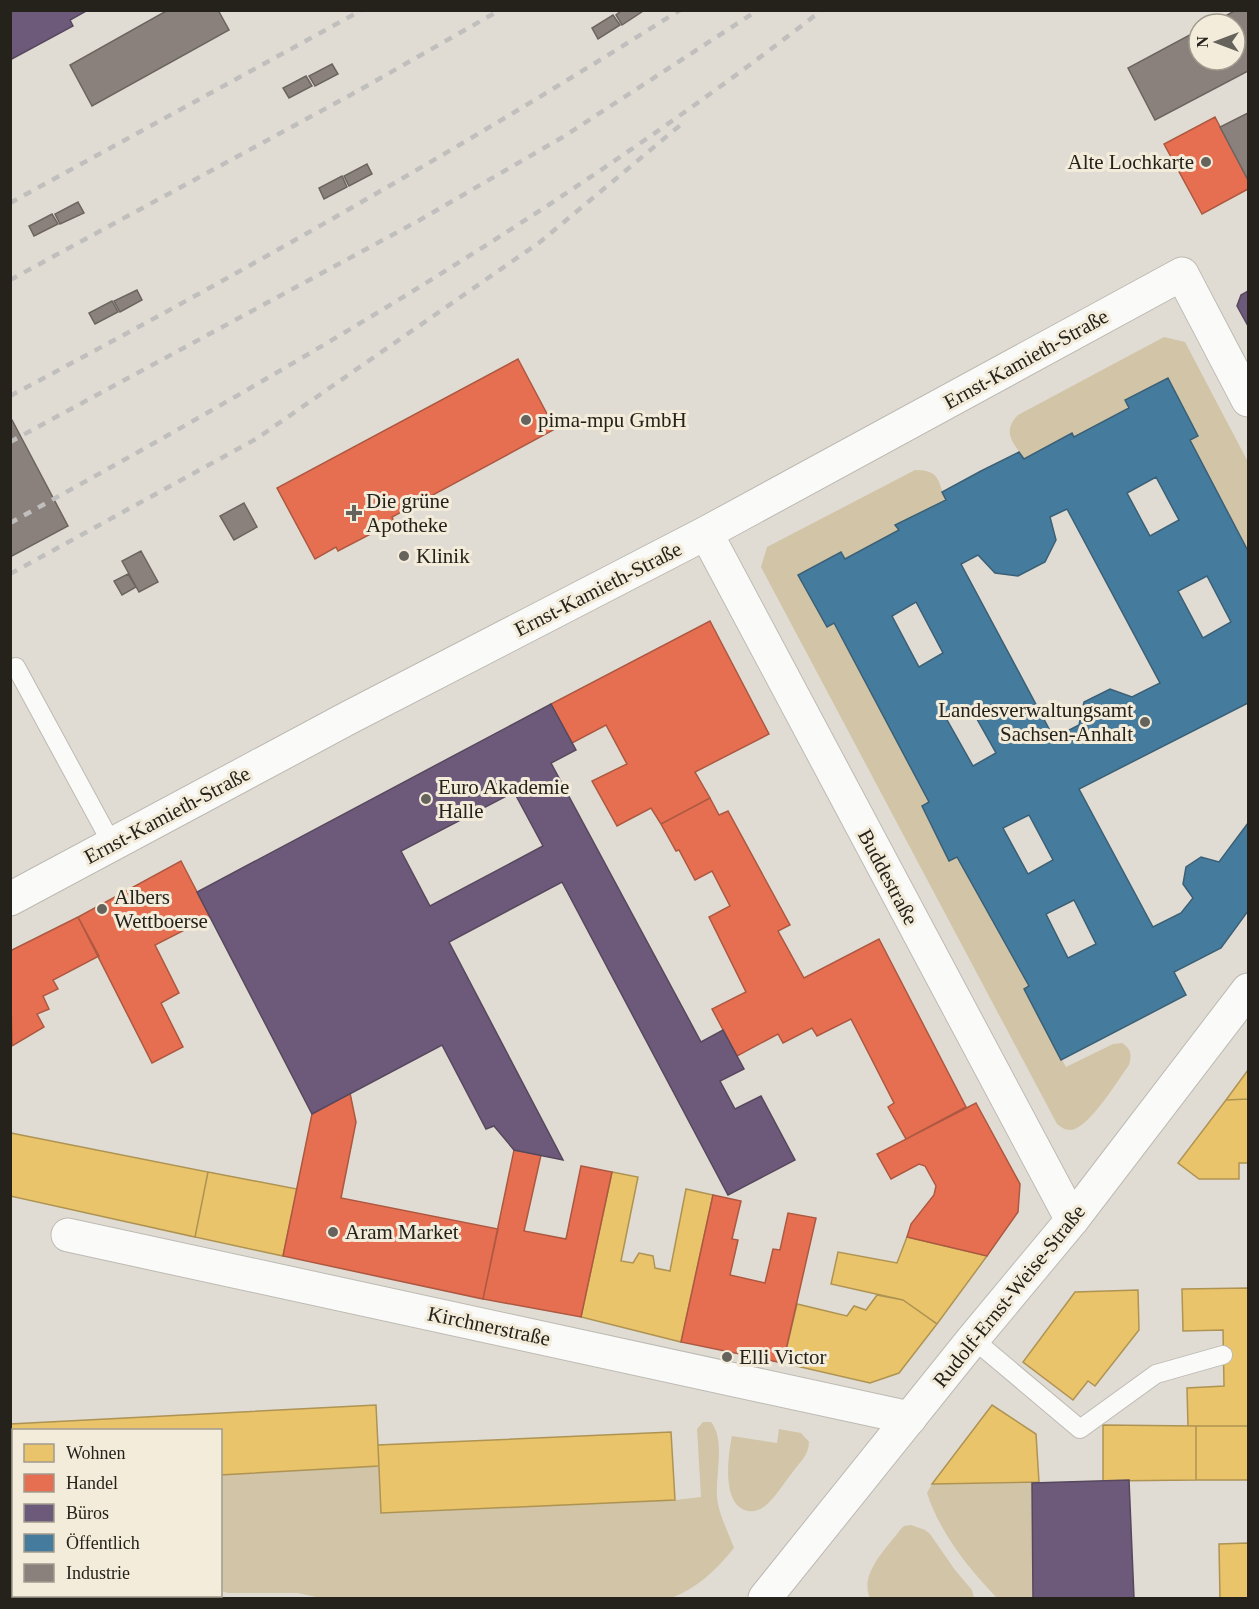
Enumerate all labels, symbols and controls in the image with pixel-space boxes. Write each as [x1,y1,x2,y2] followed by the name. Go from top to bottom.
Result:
[1187,12,1247,72] north arrow
[1194,36,1211,48] text: N
[1067,150,1194,174] place label: Alte Lochkarte
[1199,155,1213,169] marker: Alte Lochkarte
[940,304,1112,414] street label: Ernst-Kamieth-Straße
[538,408,687,432] place label: pima-mpu GmbH
[519,413,533,427] marker: pima-mpu GmbH
[366,489,449,537] place label: Die grüne Apotheke
[347,506,361,520] marker: Die grüne Apotheke
[510,536,686,642] street label: Ernst-Kamieth-Straße
[416,544,470,568] place label: Klinik
[397,549,411,563] marker: Klinik
[938,698,1133,746] place label: Landesverwaltungsamt Sachsen-Anhalt
[1138,715,1152,729] marker: Landesverwaltungsamt Sachsen-Anhalt
[80,761,254,869] street label: Ernst-Kamieth-Straße
[438,775,569,823] place label: Euro Akademie Halle
[419,792,433,806] marker: Euro Akademie Halle
[853,825,923,929] street label: Buddestraße
[114,885,208,933] place label: Albers Wettboerse
[95,902,109,916] marker: Albers Wettboerse
[928,1200,1090,1392] street label: Rudolf-Ernst-Weise-Straße
[345,1220,459,1244] place label: Aram Market
[326,1225,340,1239] marker: Aram Market
[425,1301,553,1351] street label: Kirchnerstraße
[739,1345,827,1369] place label: Elli Victor
[720,1350,734,1364] marker: Elli Victor
[12,1429,222,1597] legend
[66,1443,126,1463] text: Wohnen
[66,1473,118,1493] text: Handel
[66,1503,109,1523] text: Büros
[66,1533,140,1553] text: Öffentlich
[66,1563,130,1583] text: Industrie

